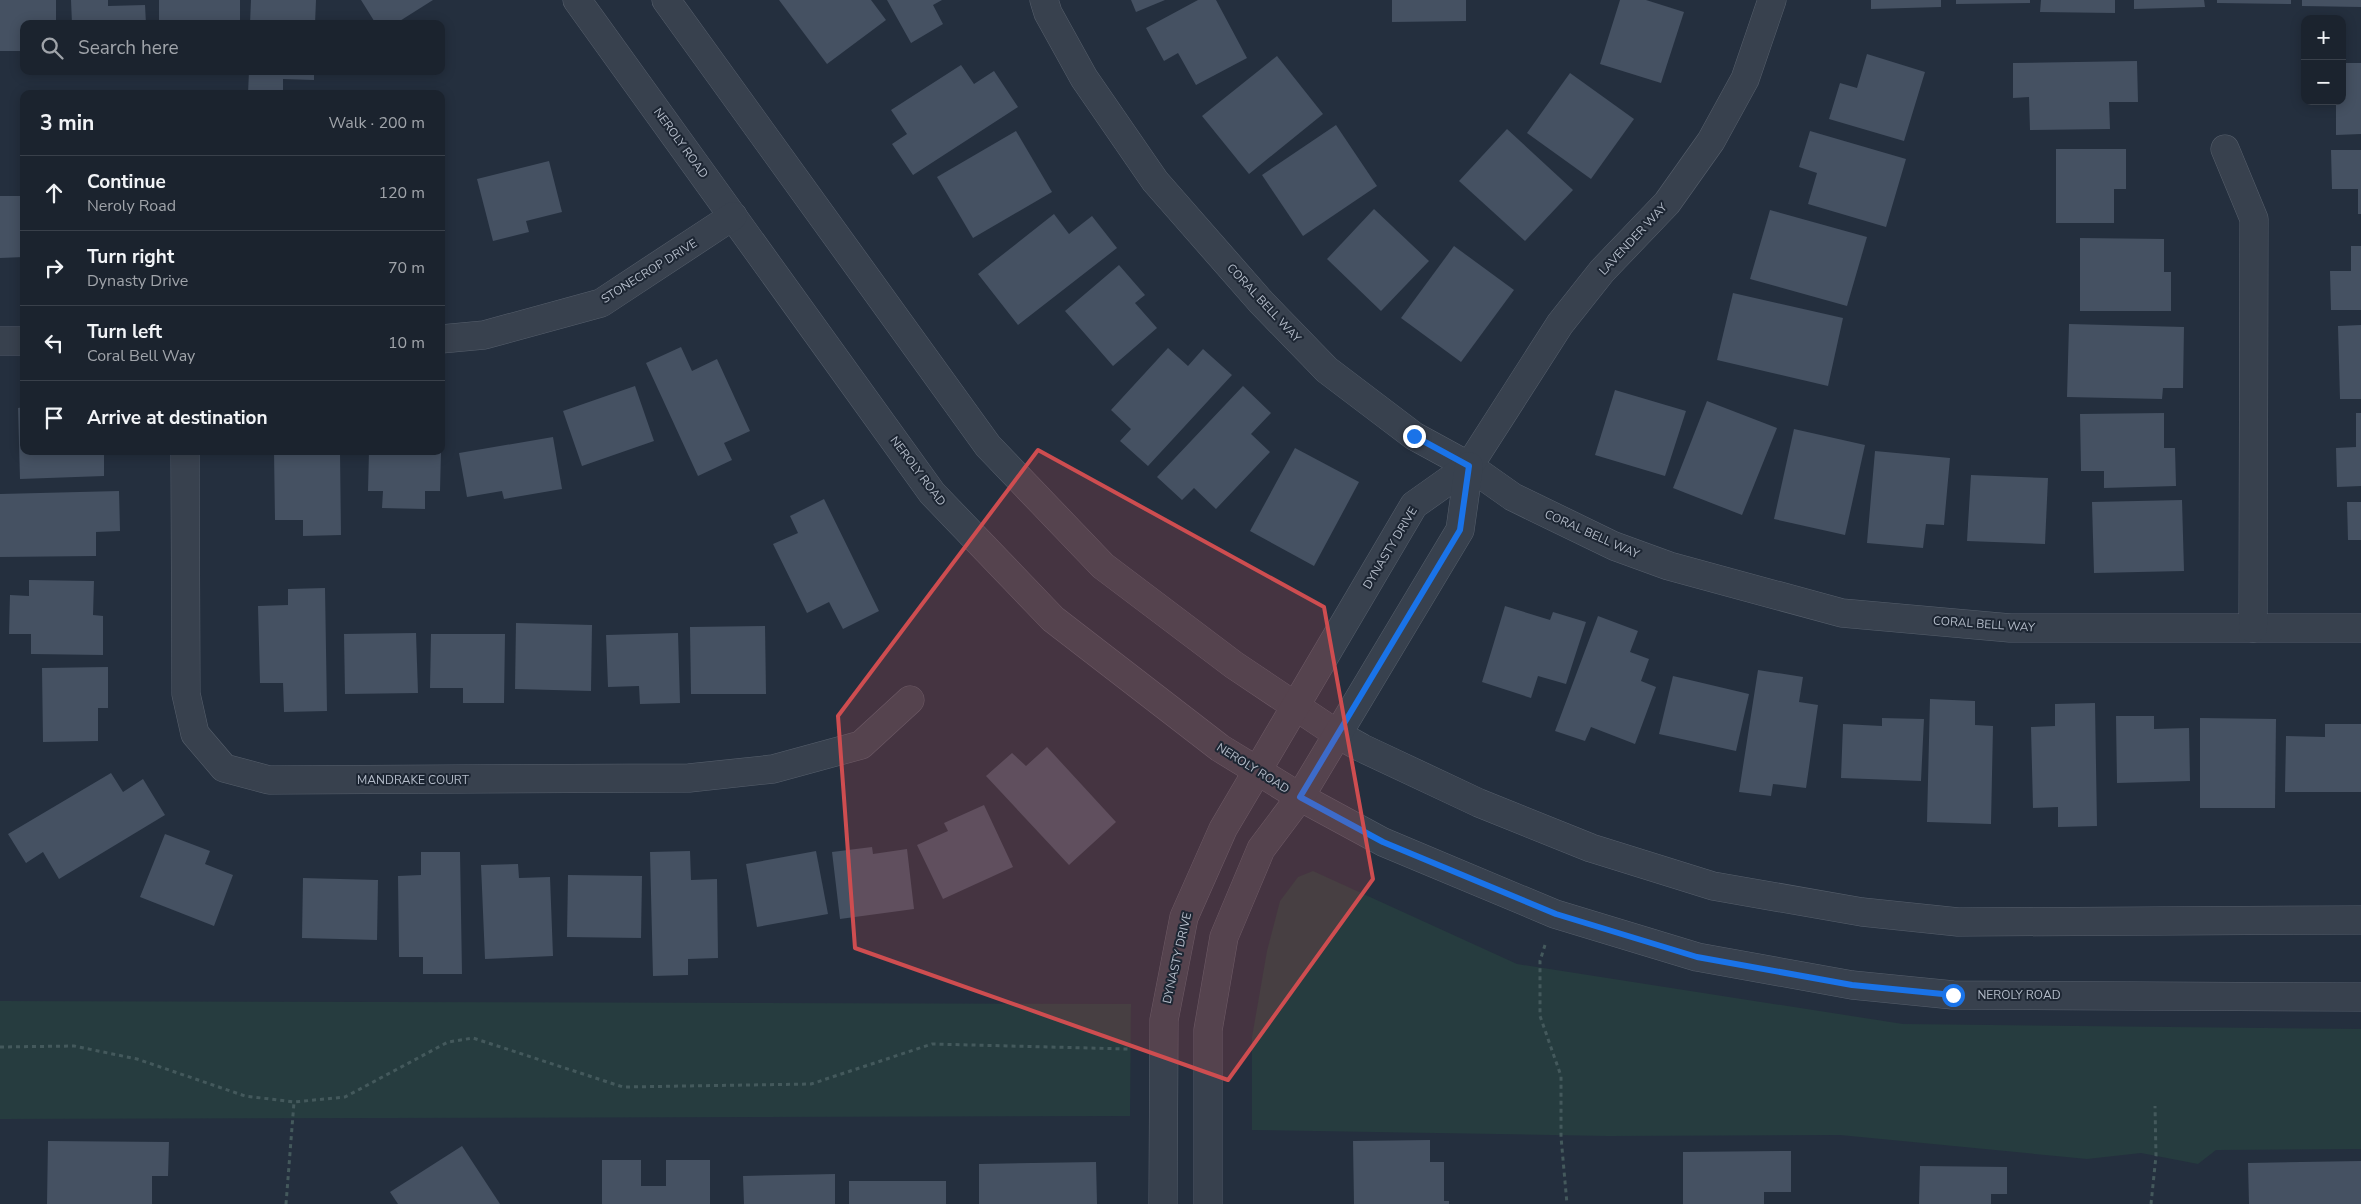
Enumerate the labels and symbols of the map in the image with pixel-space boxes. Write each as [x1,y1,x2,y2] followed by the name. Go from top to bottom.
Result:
[650,105,712,181] street label: NEROLY ROAD
[1595,199,1671,279] street label: LAVENDER WAY
[598,235,700,307] street label: STONECROP DRIVE
[1223,260,1305,346] street label: CORAL BELL WAY
[1403,425,1426,448] route end
[887,433,949,509] street label: NEROLY ROAD
[1359,504,1421,592] street label: DYNASTY DRIVE
[1542,506,1643,562] street label: CORAL BELL WAY
[1932,612,2036,636] street label: CORAL BELL WAY
[1214,739,1293,797] street label: NEROLY ROAD
[357,772,470,788] street label: MANDRAKE COURT
[1159,911,1195,1005] street label: DYNASTY DRIVE
[1942,984,1965,1007] route start
[1977,987,2061,1003] street label: NEROLY ROAD

